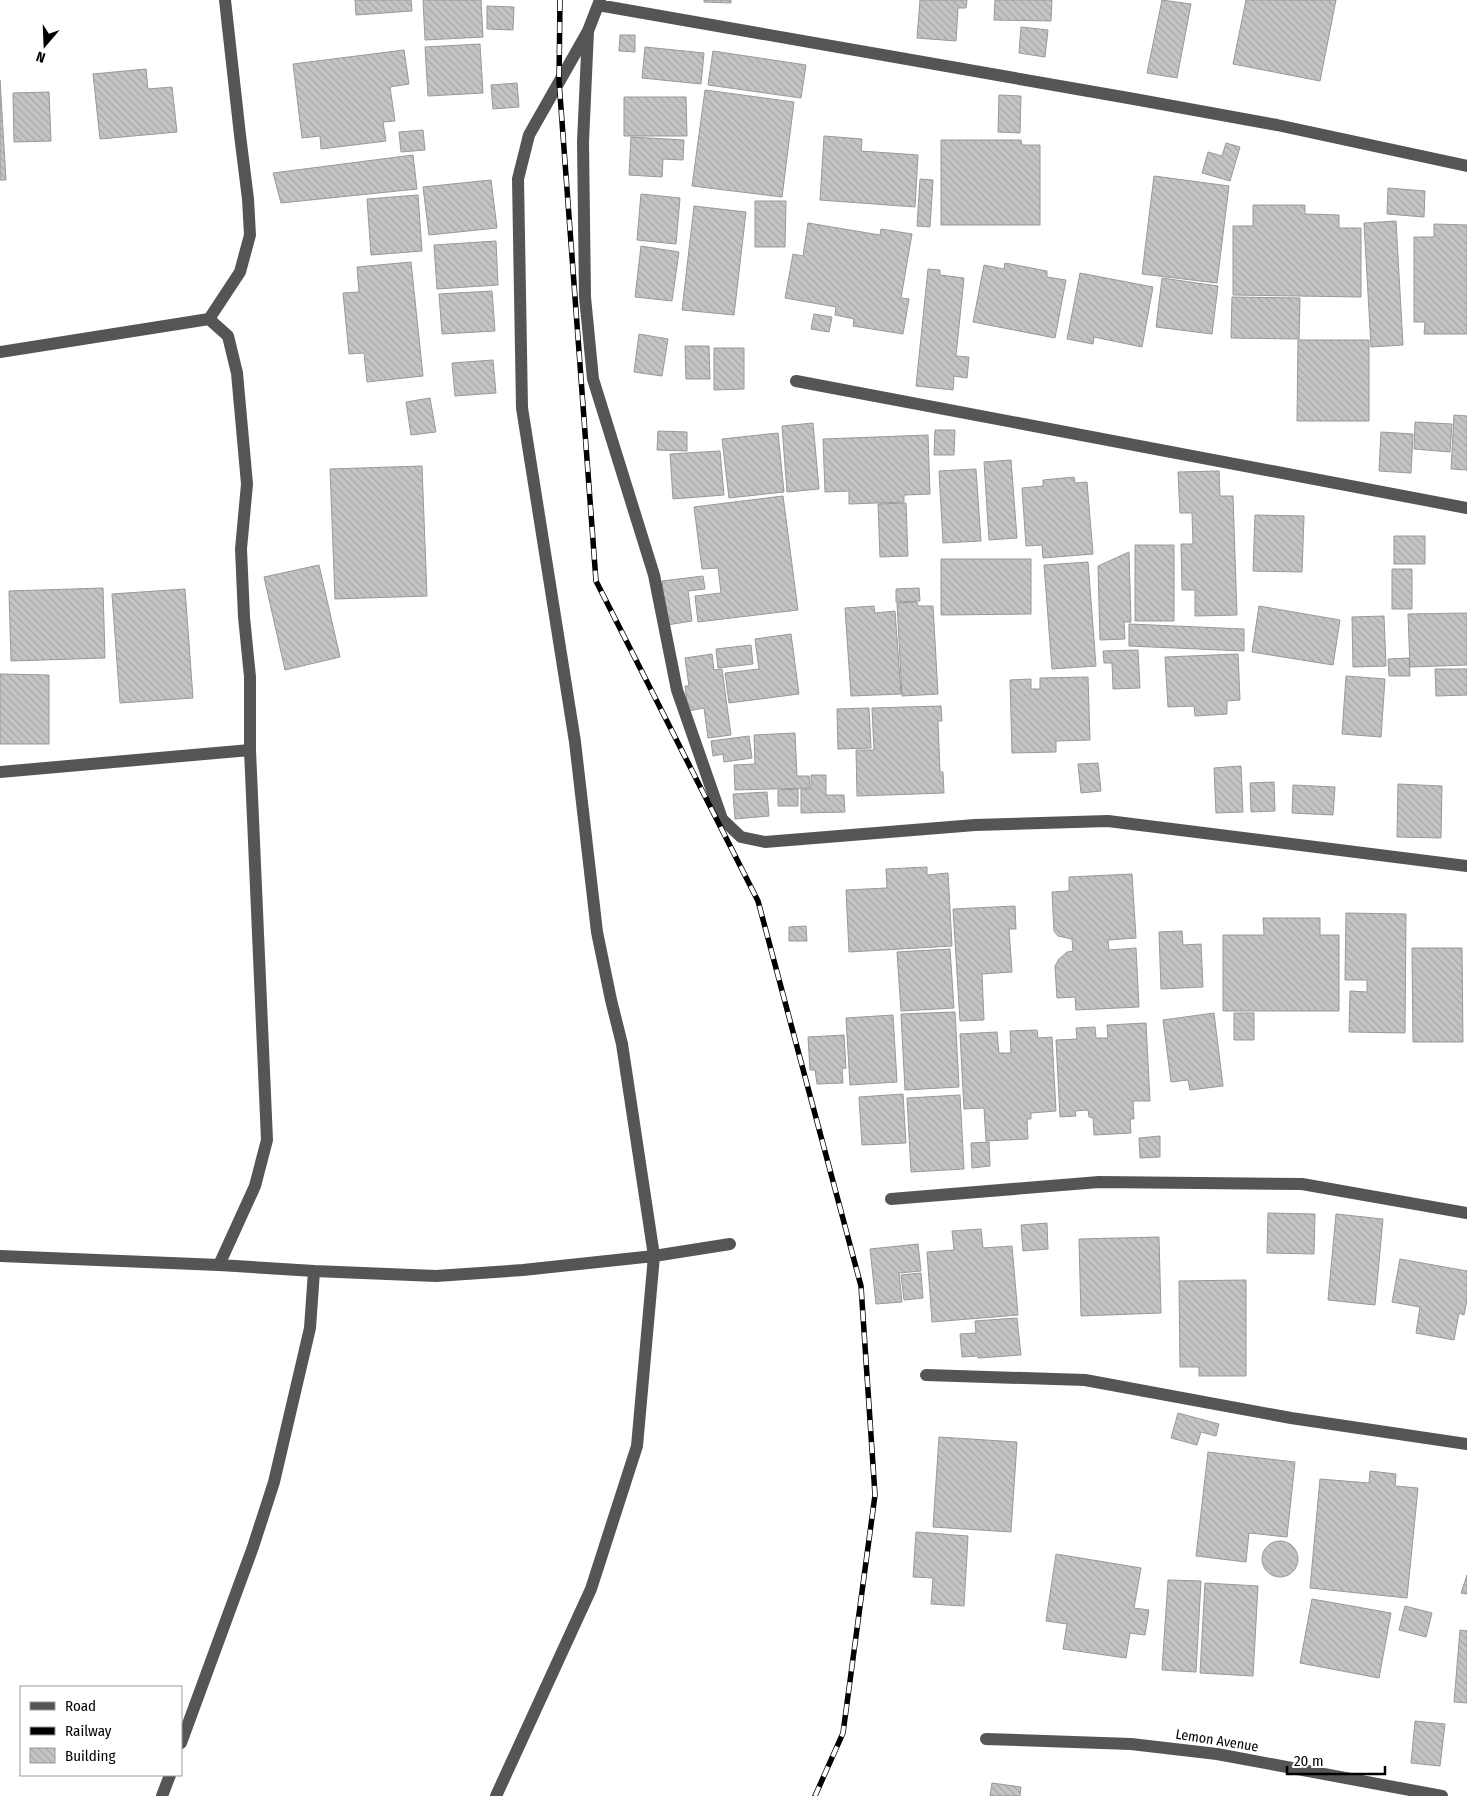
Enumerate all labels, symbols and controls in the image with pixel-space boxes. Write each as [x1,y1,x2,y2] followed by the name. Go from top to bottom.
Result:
[20,20,70,70] north arrow
[34,47,48,66] text: N
[20,1686,182,1776] legend
[65,1697,96,1715] text: Road
[65,1722,112,1740] text: Railway
[1174,1726,1260,1755] street label: Lemon Avenue
[1287,1744,1384,1776] scale bar
[65,1747,116,1765] text: Building
[1294,1752,1324,1770] text: 20 m

